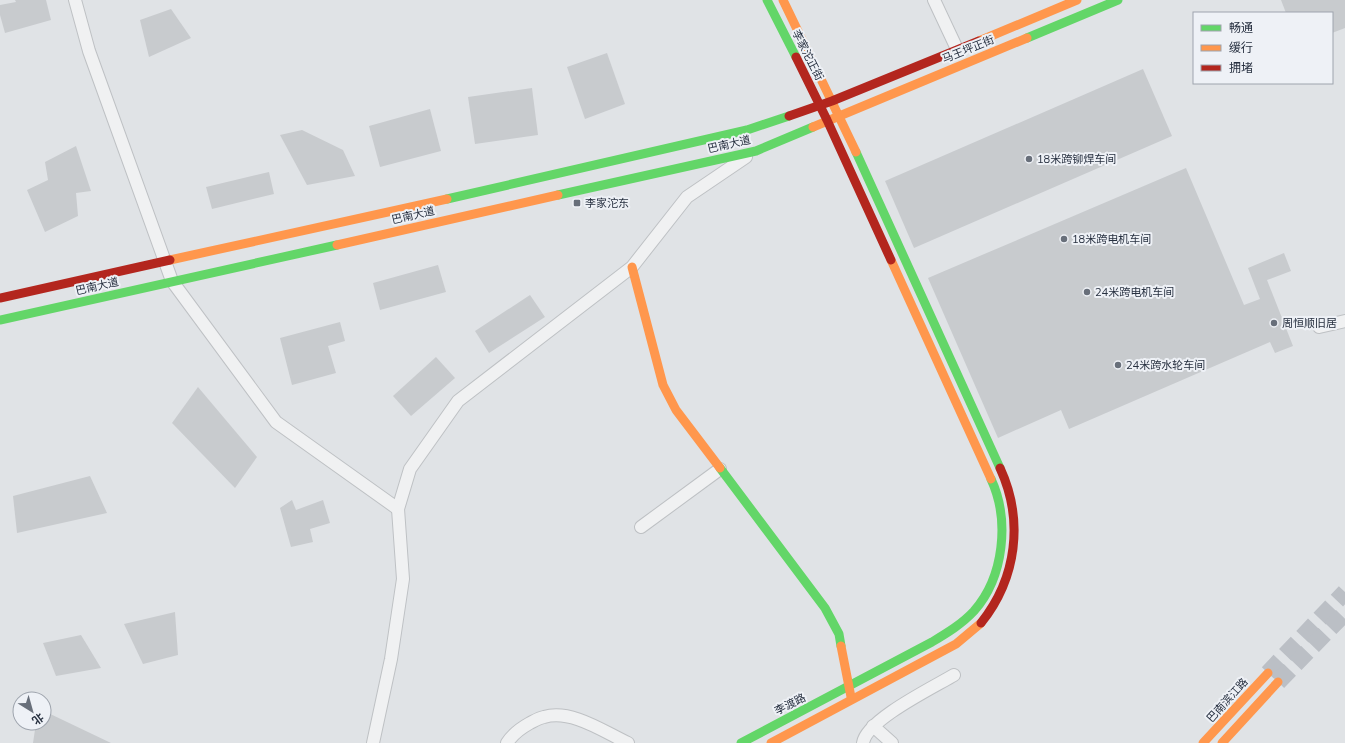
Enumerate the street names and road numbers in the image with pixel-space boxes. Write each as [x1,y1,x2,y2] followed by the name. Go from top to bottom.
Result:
[789,27,827,83] street label: 李家沱正街
[940,32,996,66] street label: 马王坪正街
[706,132,752,156] street label: 巴南大道
[390,203,436,227] street label: 巴南大道
[74,274,120,298] street label: 巴南大道
[1203,675,1251,725] street label: 巴南滨江路
[772,690,808,718] street label: 李渡路

